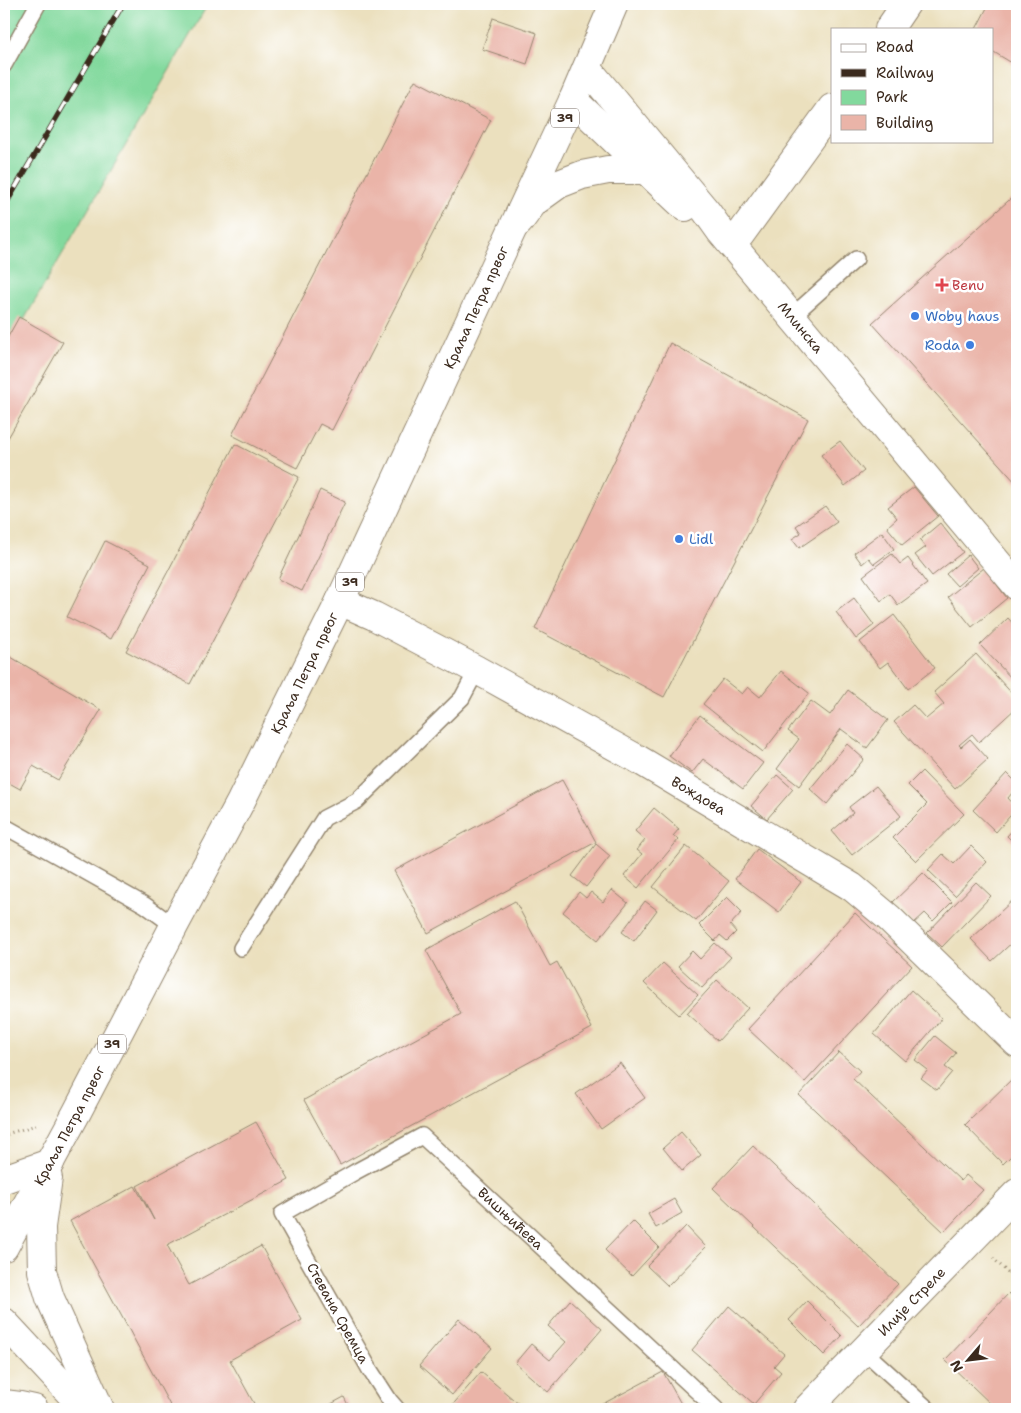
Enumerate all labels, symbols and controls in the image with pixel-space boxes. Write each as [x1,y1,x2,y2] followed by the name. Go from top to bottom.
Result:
[831,28,994,142] legend
[876,37,914,57] text: Road
[876,63,934,83] text: Railway
[876,87,908,107] text: Park
[551,109,579,128] road number: 39
[876,113,933,133] text: Building
[440,242,513,372] street label: Краља Петра првог
[952,276,984,294] place label: Benu
[936,279,948,291] marker: Benu
[774,298,828,357] street label: Млинска
[925,307,999,325] place label: Woby haus
[909,310,921,322] marker: Woby haus
[925,336,960,354] place label: Roda
[964,339,976,351] marker: Roda
[689,530,714,548] place label: Lidl
[673,533,685,545] marker: Lidl
[336,572,364,592] road number: 39
[267,608,342,737] street label: Краља Петра првог
[668,772,729,819] street label: Вождова
[98,1034,126,1054] road number: 39
[30,1062,109,1189] street label: Краља Петра првог
[474,1184,548,1253] street label: Вишњићева
[303,1259,373,1367] street label: Стевана Сремца
[874,1263,949,1340] street label: Илије Стреле
[944,1336,994,1386] north arrow
[946,1357,967,1375] text: N

